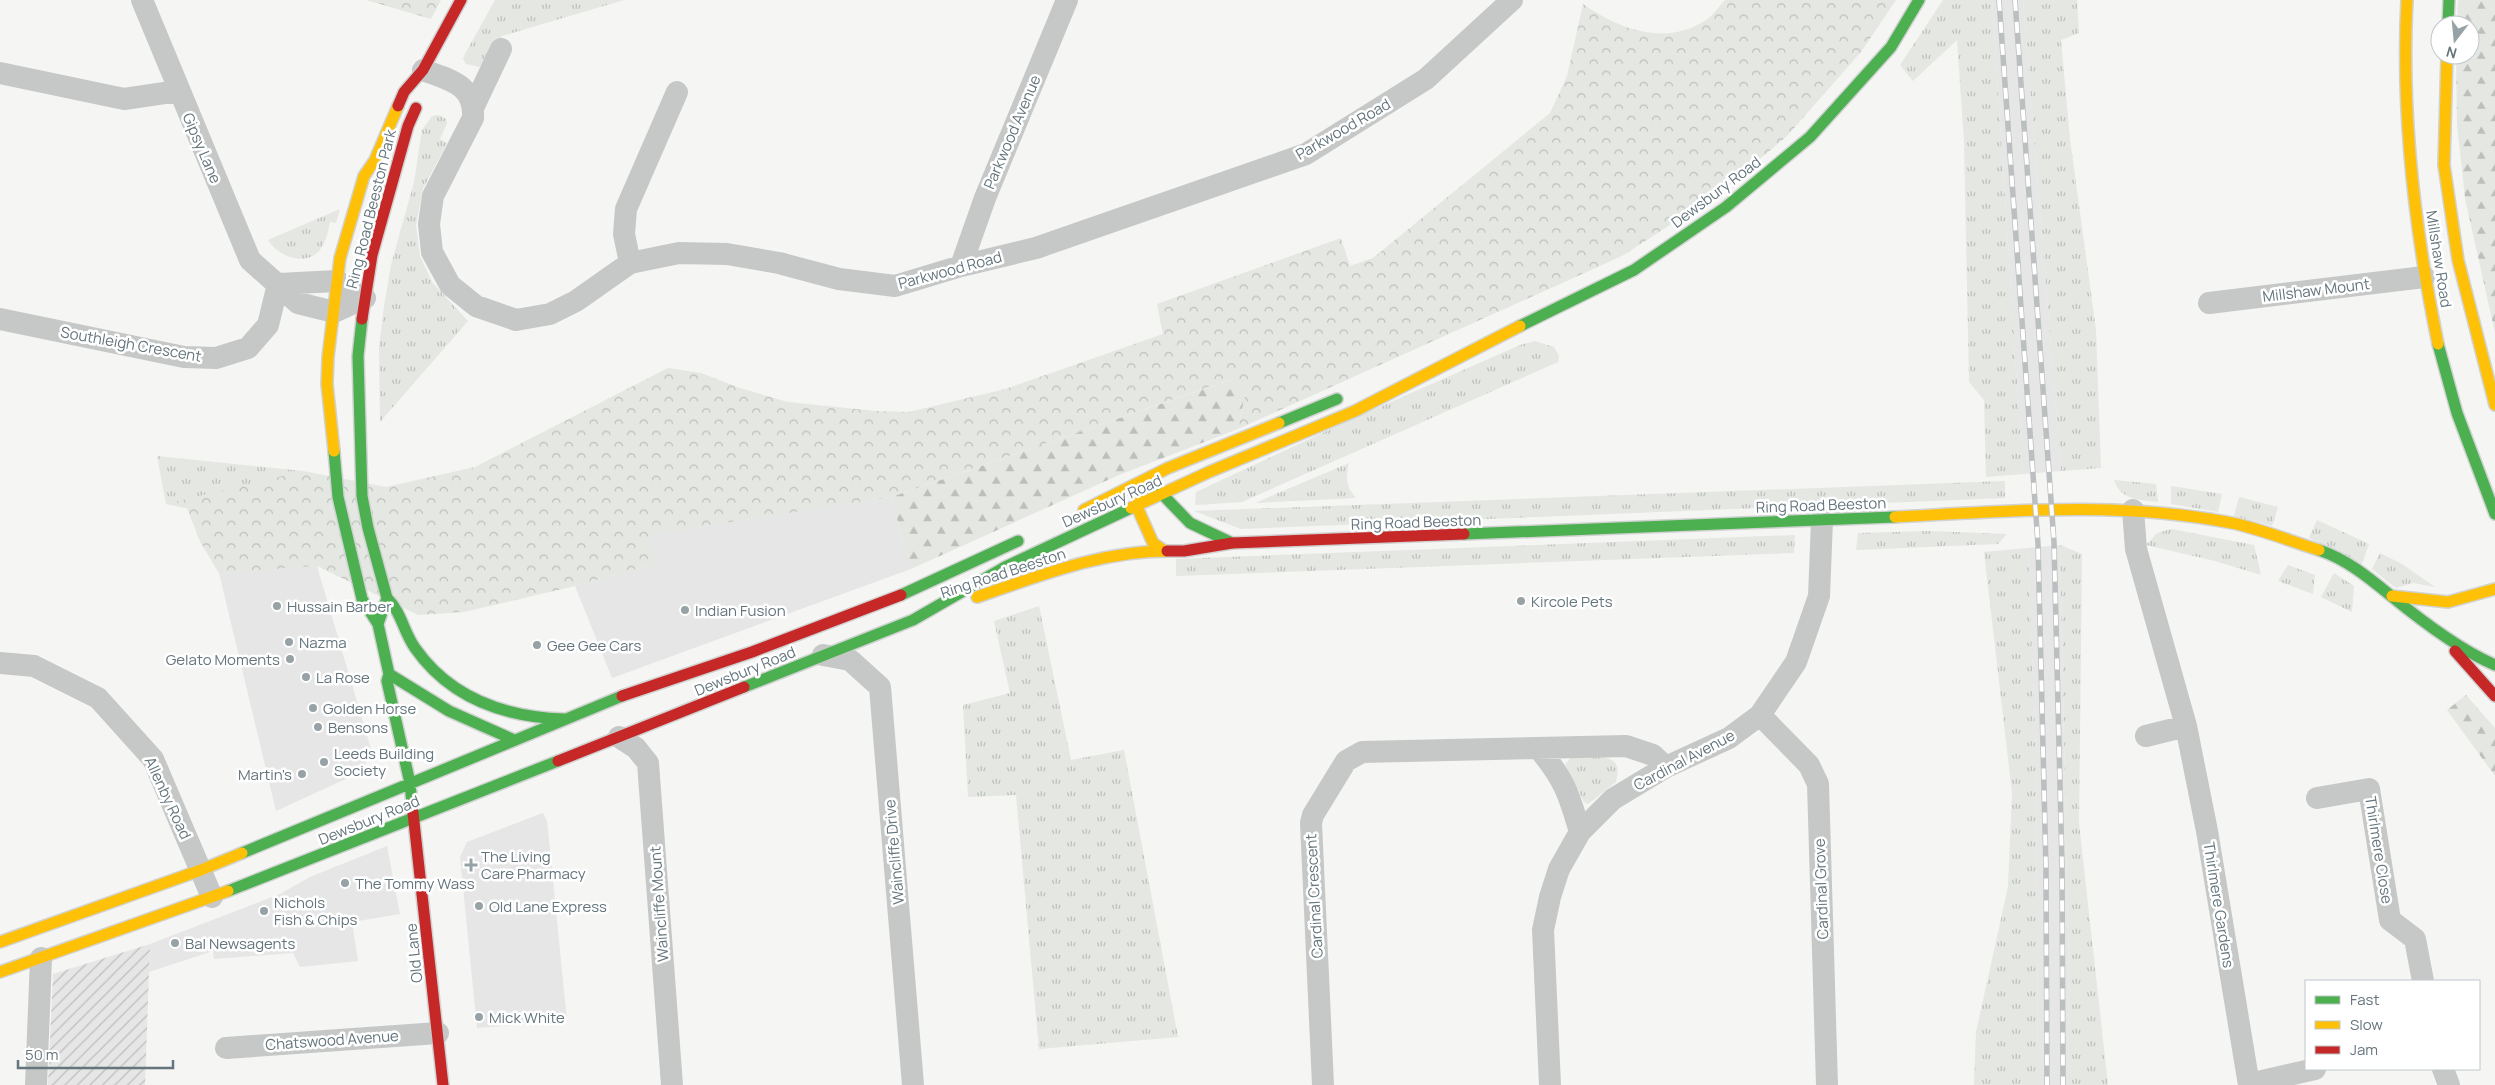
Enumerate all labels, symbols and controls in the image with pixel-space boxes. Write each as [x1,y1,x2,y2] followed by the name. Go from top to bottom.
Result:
[2430,15,2480,65] north arrow
[2444,42,2459,63] text: N
[978,71,1046,192] street label: Parkwood Avenue
[1292,93,1394,165] street label: Parkwood Road
[178,109,226,187] street label: Gipsy Lane
[341,127,401,291] street label: Ring Road Beeston Park
[1667,151,1765,233] street label: Dewsbury Road
[2421,209,2457,309] street label: Millshaw Road
[896,246,1004,294] street label: Parkwood Road
[2261,273,2371,307] street label: Millshaw Mount
[59,321,203,367] street label: Southleigh Crescent
[1059,470,1165,532] street label: Dewsbury Road
[1755,492,1887,518] street label: Ring Road Beeston
[1350,509,1482,535] street label: Ring Road Beeston
[938,543,1068,603] street label: Ring Road Beeston
[1531,591,1613,612] place label: Kircole Pets
[1515,595,1527,607] marker: Kircole Pets
[287,596,392,617] place label: Hussain Barber
[271,600,283,612] marker: Hussain Barber
[695,600,786,621] place label: Indian Fusion
[679,604,691,616] marker: Indian Fusion
[299,632,347,653] place label: Nazma
[547,635,641,656] place label: Gee Gee Cars
[283,636,295,648] marker: Nazma
[531,639,543,651] marker: Gee Gee Cars
[691,641,799,701] street label: Dewsbury Road
[166,649,280,670] place label: Gelato Moments
[284,653,296,665] marker: Gelato Moments
[316,667,370,688] place label: La Rose
[300,671,312,683] marker: La Rose
[323,698,416,719] place label: Golden Horse
[307,702,319,714] marker: Golden Horse
[328,717,388,738] place label: Bensons
[312,721,324,733] marker: Bensons
[1630,724,1738,796] street label: Cardinal Avenue
[334,743,434,781] place label: Leeds Building Society
[140,753,196,843] street label: Allenby Road
[318,756,330,768] marker: Leeds Building Society
[238,764,292,785] place label: Martin's
[296,768,308,780] marker: Martin's
[315,790,423,850] street label: Dewsbury Road
[2360,795,2398,905] street label: Thirlmere Close
[879,798,909,906] street label: Waincliffe Drive
[1300,833,1328,959] street label: Cardinal Crescent
[1809,838,1833,940] street label: Cardinal Grove
[2199,841,2239,970] street label: Thirlmere Gardens
[644,845,674,963] street label: Waincliffe Mount
[481,846,586,884] place label: The Living Care Pharmacy
[465,859,477,871] marker: The Living Care Pharmacy
[355,873,475,894] place label: The Tommy Wass
[339,877,351,889] marker: The Tommy Wass
[274,892,358,930] place label: Nichols Fish & Chips
[489,896,607,917] place label: Old Lane Express
[473,900,485,912] marker: Old Lane Express
[258,905,270,917] marker: Nichols Fish & Chips
[400,922,428,984] street label: Old Lane
[185,933,296,954] place label: Bal Newsagents
[169,937,181,949] marker: Bal Newsagents
[2305,980,2480,1070] legend
[2350,989,2379,1010] text: Fast
[489,1007,565,1028] place label: Mick White
[473,1011,485,1023] marker: Mick White
[2350,1014,2383,1035] text: Slow
[265,1025,400,1055] street label: Chatswood Avenue
[18,1038,172,1070] scale bar
[2350,1039,2378,1060] text: Jam
[25,1044,59,1065] text: 50 m

